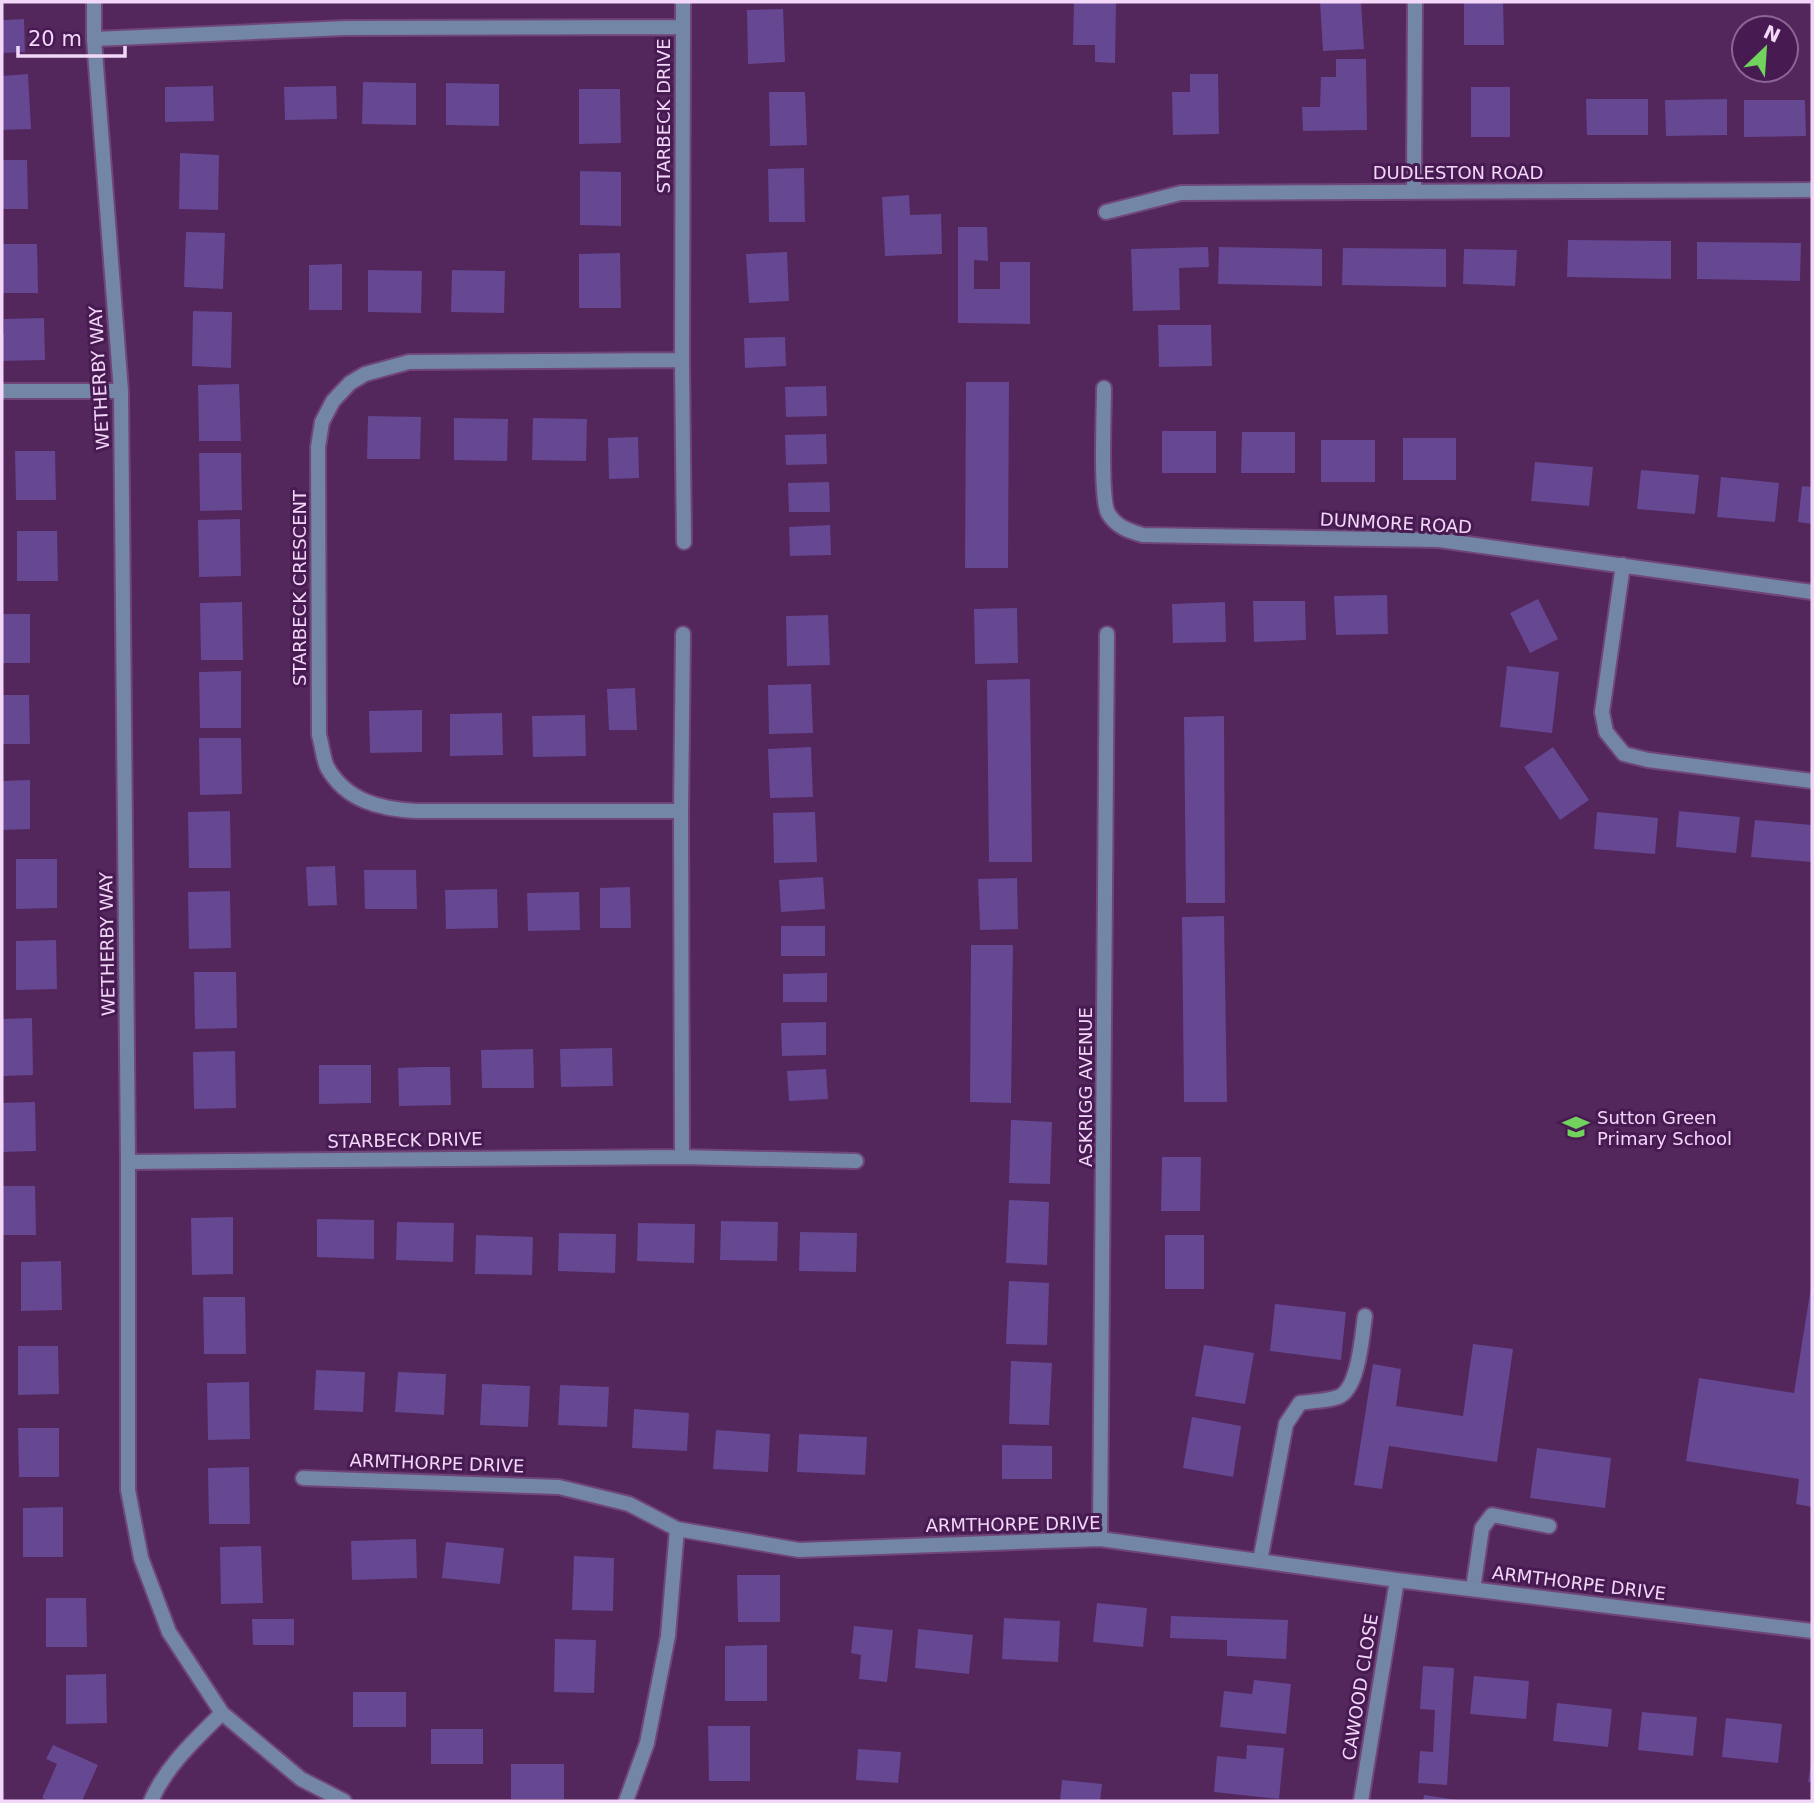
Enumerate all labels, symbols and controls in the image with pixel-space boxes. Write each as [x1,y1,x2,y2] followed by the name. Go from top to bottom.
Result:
[18,14,124,58] scale bar
[1730,14,1800,84] north arrow
[1760,20,1784,47] text: N
[28,27,82,51] text: 20 m
[653,38,674,194] street label: STARBECK DRIVE
[1373,162,1543,183] street label: DUDLESTON ROAD
[85,304,113,451] street label: WETHERBY WAY
[289,489,310,686] street label: STARBECK CRESCENT
[1319,509,1473,537] street label: DUNMORE ROAD
[95,871,119,1016] street label: WETHERBY WAY
[1075,1007,1096,1167] street label: ASKRIGG AVENUE
[1597,1107,1732,1149] place label: Sutton Green Primary School
[1561,1112,1591,1142] school or university icon: Sutton Green Primary School
[327,1128,483,1152] street label: STARBECK DRIVE
[349,1449,525,1477] street label: ARMTHORPE DRIVE
[925,1512,1101,1536] street label: ARMTHORPE DRIVE
[1491,1562,1667,1604] street label: ARMTHORPE DRIVE
[1338,1612,1382,1762] street label: CAWOOD CLOSE

